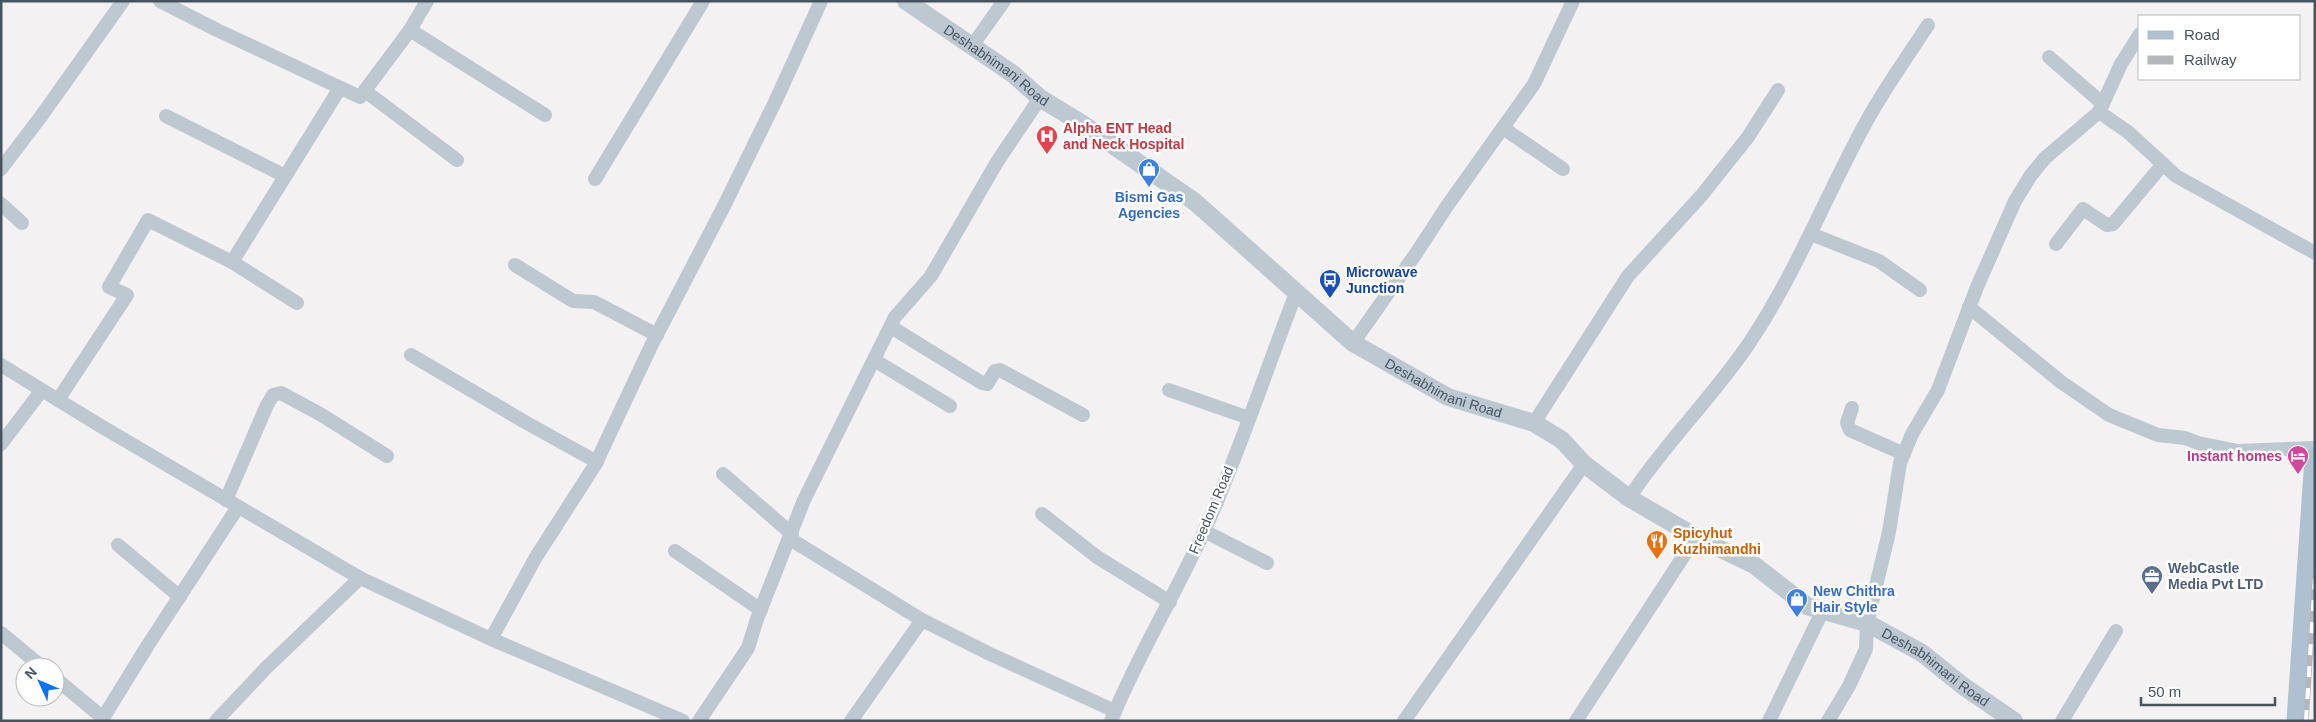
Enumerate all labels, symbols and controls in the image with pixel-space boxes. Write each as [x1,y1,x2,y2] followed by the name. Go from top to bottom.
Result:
[2138,15,2301,80] legend
[941,21,1052,109] street label: Deshabhimani Road
[2184,26,2220,43] text: Road
[2184,51,2237,68] text: Railway
[1063,120,1184,152] place label: Alpha ENT Head and Neck Hospital
[1035,124,1059,155] hospital icon: Alpha ENT Head and Neck Hospital
[1137,157,1161,188] shop icon: Bismi Gas Agencies
[1115,189,1183,221] place label: Bismi Gas Agencies
[1346,264,1418,296] place label: Microwave Junction
[1318,268,1342,299] bus stop icon: Microwave Junction
[1382,355,1504,421] street label: Deshabhimani Road
[2286,444,2310,475] hotel icon: Instant homes
[2187,448,2282,464] place label: Instant homes
[1185,464,1237,556] street label: Freedom Road
[1673,525,1761,557] place label: Spicyhut Kuzhimandhi
[1645,529,1669,560] restaurant icon: Spicyhut Kuzhimandhi
[2168,560,2263,592] place label: WebCastle Media Pvt LTD
[2140,564,2164,595] office icon: WebCastle Media Pvt LTD
[1813,583,1895,615] place label: New Chithra Hair Style
[1785,587,1809,618] shop icon: New Chithra Hair Style
[1879,625,1992,710] street label: Deshabhimani Road
[15,657,65,707] north arrow
[21,664,40,682] text: N
[2141,674,2275,706] scale bar
[2148,683,2181,700] text: 50 m

